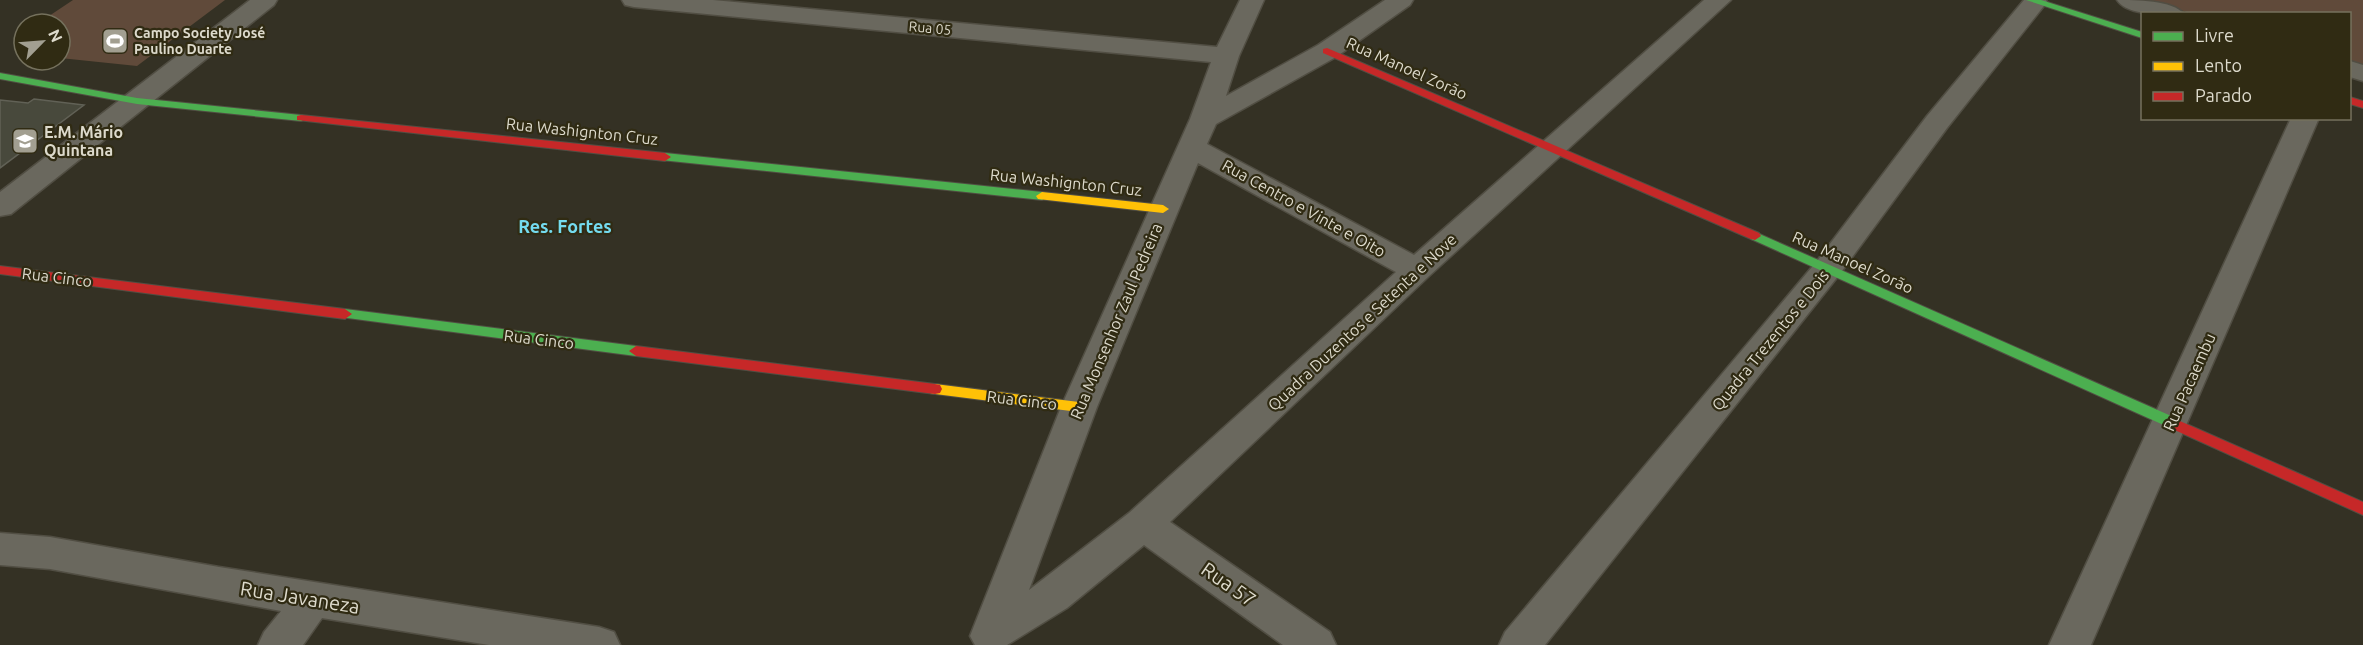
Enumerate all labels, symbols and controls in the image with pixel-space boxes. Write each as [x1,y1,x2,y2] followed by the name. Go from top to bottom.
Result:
[12,12,72,72] north arrow
[2141,12,2351,120] legend
[908,18,952,38] street label: Rua 05
[134,25,265,57] place label: Campo Society José Paulino Duarte
[2195,25,2234,45] text: Livre
[45,26,66,45] text: N
[100,26,130,56] sports icon: Campo Society José Paulino Duarte
[1344,33,1470,103] street label: Rua Manoel Zorão
[2195,55,2242,75] text: Lento
[2195,85,2252,105] text: Parado
[505,114,659,148] street label: Rua Washignton Cruz
[44,123,123,159] place label: E.M. Mário Quintana
[10,126,40,156] school or university icon: E.M. Mário Quintana
[1219,156,1389,260] street label: Rua Centro e Vinte e Oito
[989,165,1143,199] street label: Rua Washignton Cruz
[518,216,612,236] district label: Res. Fortes
[1066,220,1166,422] street label: Rua Monsenhor Zaul Pedreira
[1790,227,1916,297] street label: Rua Manoel Zorão
[1264,230,1460,414] street label: Quadra Duzentos e Setenta e Nove
[21,264,93,290] street label: Rua Cinco
[1708,266,1832,414] street label: Quadra Trezentos e Dois
[503,326,575,352] street label: Rua Cinco
[2159,330,2219,434] street label: Rua Pacaembu
[986,387,1058,413] street label: Rua Cinco
[1197,557,1261,611] street label: Rua 57
[239,576,361,618] street label: Rua Javaneza

